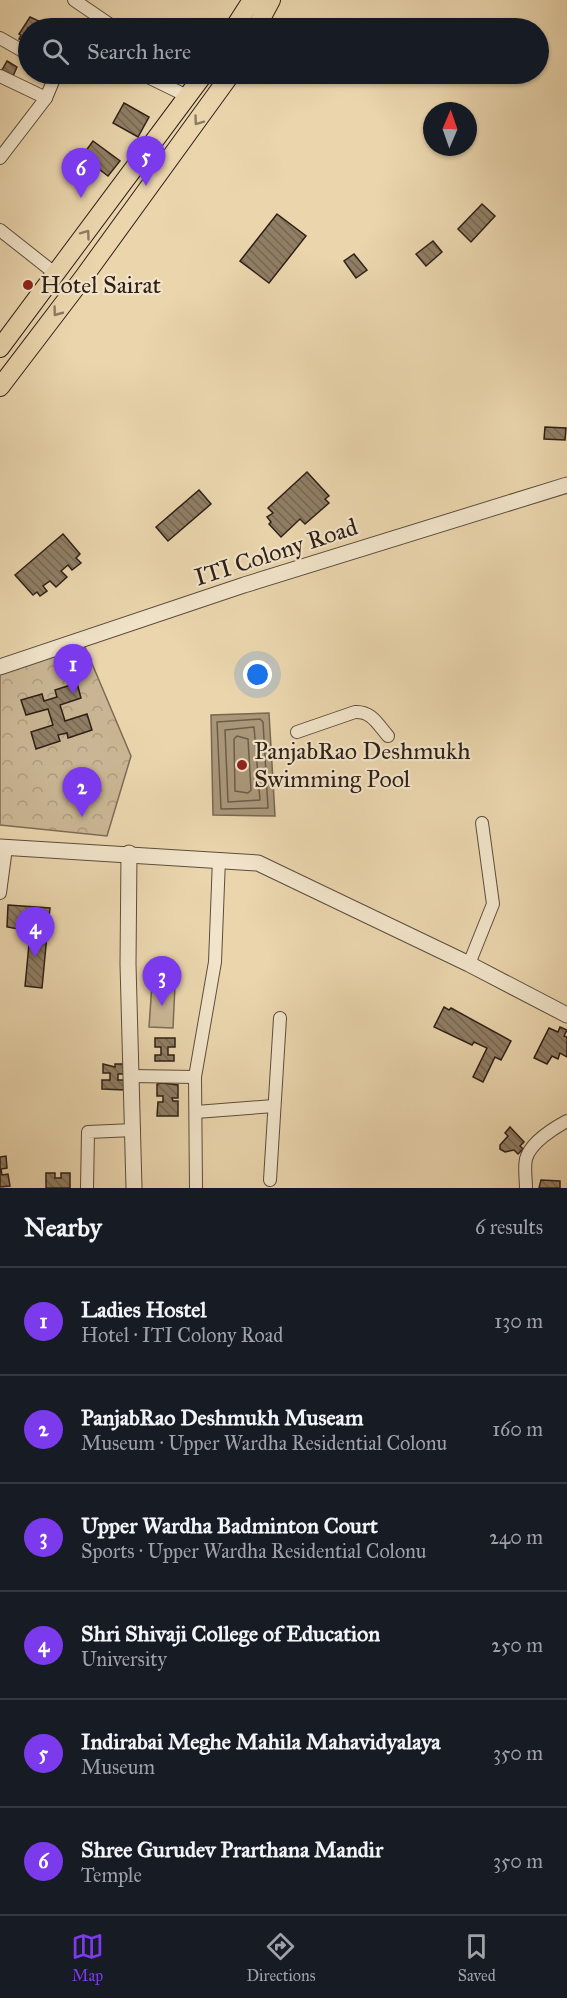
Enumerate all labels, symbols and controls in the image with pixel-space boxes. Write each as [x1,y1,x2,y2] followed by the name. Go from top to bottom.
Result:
[18,18,549,84] search box
[39,35,72,68] icon: search
[87,38,191,65] text: Search here
[423,102,477,156] north arrow
[194,115,205,126] one-way arrow
[126,136,166,186] pin: 5
[62,148,100,198] pin: 6
[79,230,90,241] one-way arrow
[40,270,162,300] place label: Hotel Sairat
[21,278,35,292] marker: Hotel Sairat
[54,306,65,317] one-way arrow
[191,512,361,592] street label: ITI Colony Road
[54,644,92,694] pin: 1
[243,660,272,689] your location
[254,736,471,794] place label: PanjabRao Deshmukh Swimming Pool
[235,758,249,772] marker: PanjabRao Deshmukh Swimming Pool
[62,768,101,817] pin: 2
[15,908,54,957] pin: 4
[142,956,182,1006] pin: 3
[24,1211,102,1243] text: Nearby
[475,1215,543,1239] text: 6 results
[81,1296,206,1323] text: Ladies Hostel
[40,1309,47,1333] text: 1
[494,1309,543,1333] text: 130 m
[81,1323,283,1347] text: Hotel · ITI Colony Road
[81,1404,363,1431] text: PanjabRao Deshmukh Museam
[39,1417,48,1441] text: 2
[492,1417,543,1441] text: 160 m
[81,1431,447,1455] text: Museum · Upper Wardha Residential Colonu
[81,1512,378,1539] text: Upper Wardha Badminton Court
[40,1525,48,1549] text: 3
[489,1525,543,1549] text: 240 m
[81,1539,427,1563] text: Sports · Upper Wardha Residential Colonu
[81,1620,380,1647] text: Shri Shivaji College of Education
[38,1633,49,1657] text: 4
[491,1633,543,1657] text: 250 m
[81,1647,167,1671] text: University
[81,1728,441,1755] text: Indirabai Meghe Mahila Mahavidyalaya
[39,1741,48,1765] text: 5
[493,1741,543,1765] text: 350 m
[81,1755,155,1779] text: Museum
[81,1836,383,1863] text: Shree Gurudev Prarthana Mandir
[38,1849,49,1873] text: 6
[493,1849,543,1873] text: 350 m
[81,1863,142,1887] text: Temple
[71,1930,104,1985] tab: Map
[246,1930,315,1985] tab: Directions
[458,1930,496,1985] tab: Saved

